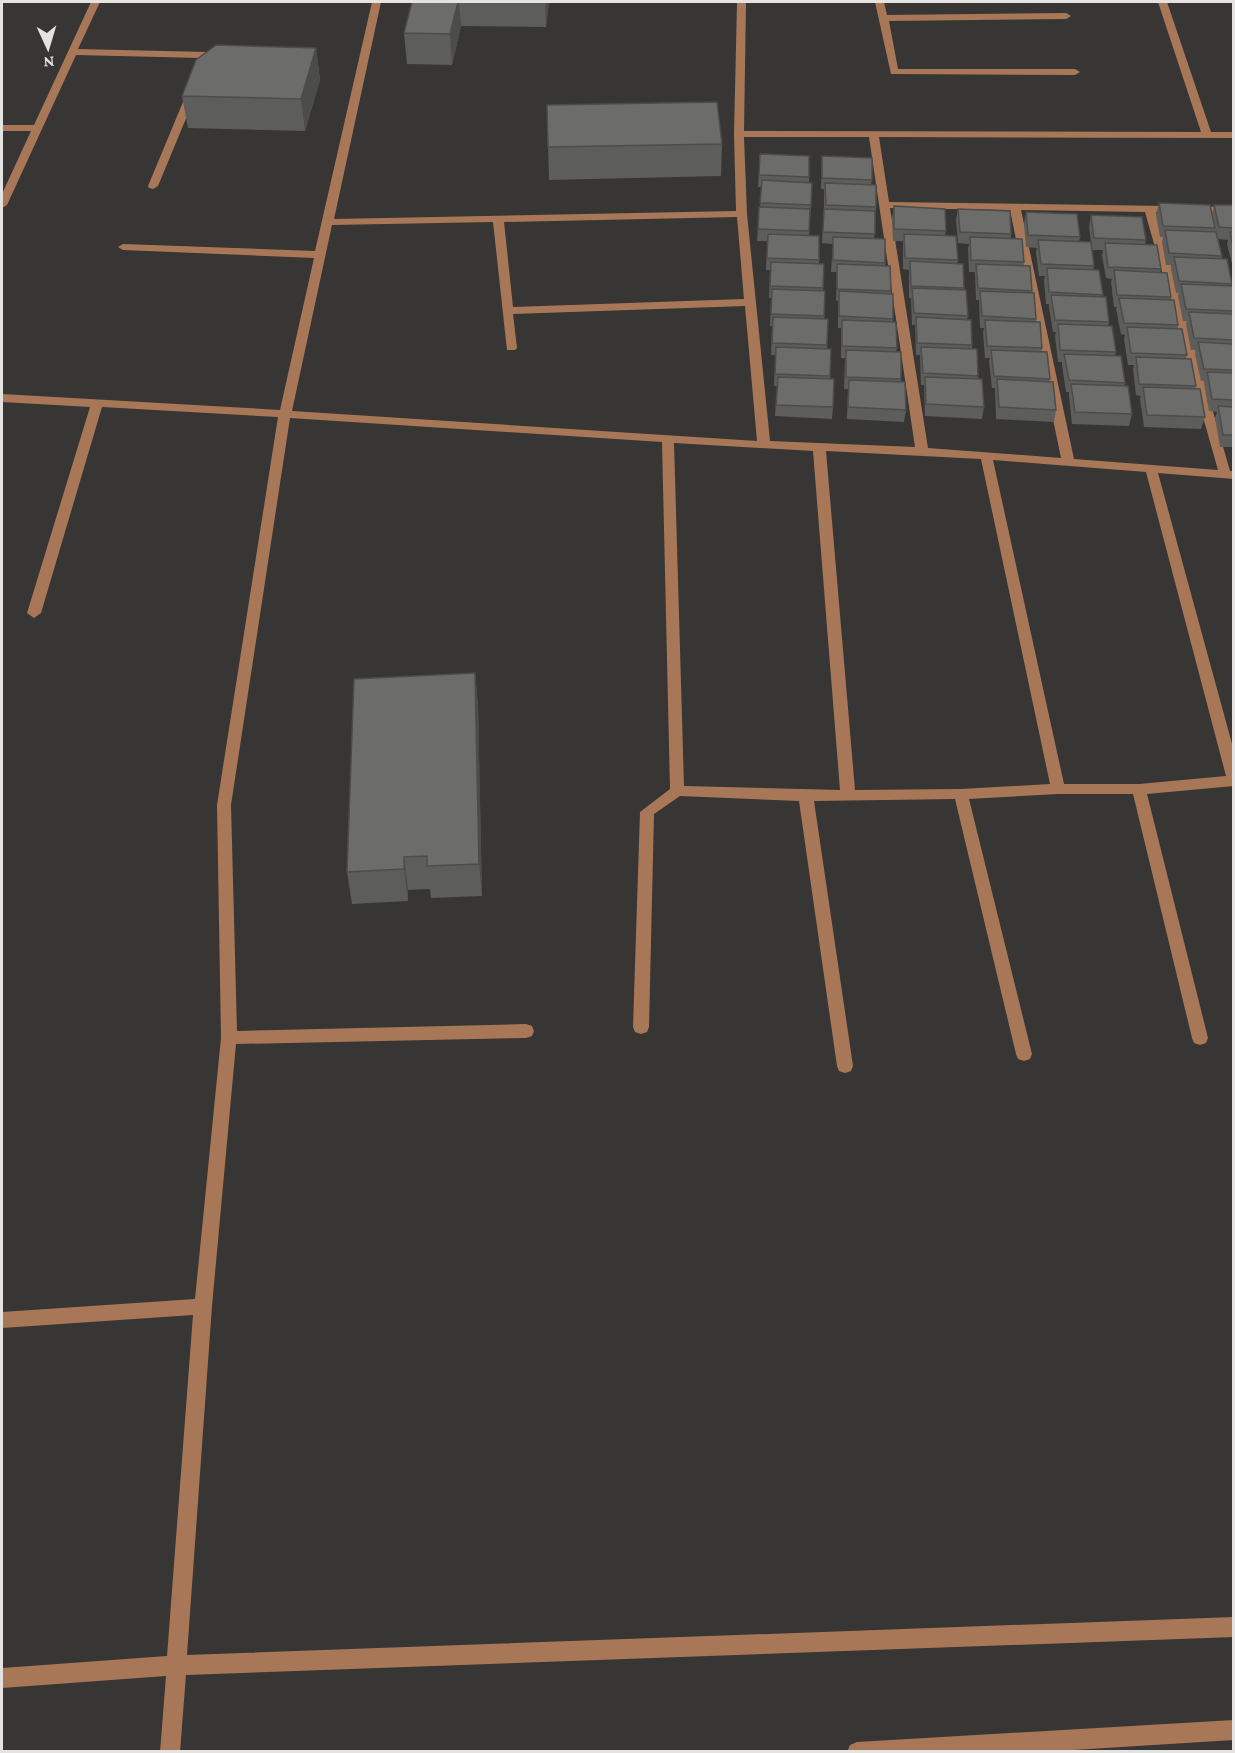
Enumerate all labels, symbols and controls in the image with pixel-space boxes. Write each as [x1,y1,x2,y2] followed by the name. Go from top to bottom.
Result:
[18,18,78,78] north arrow
[43,54,55,71] text: N

